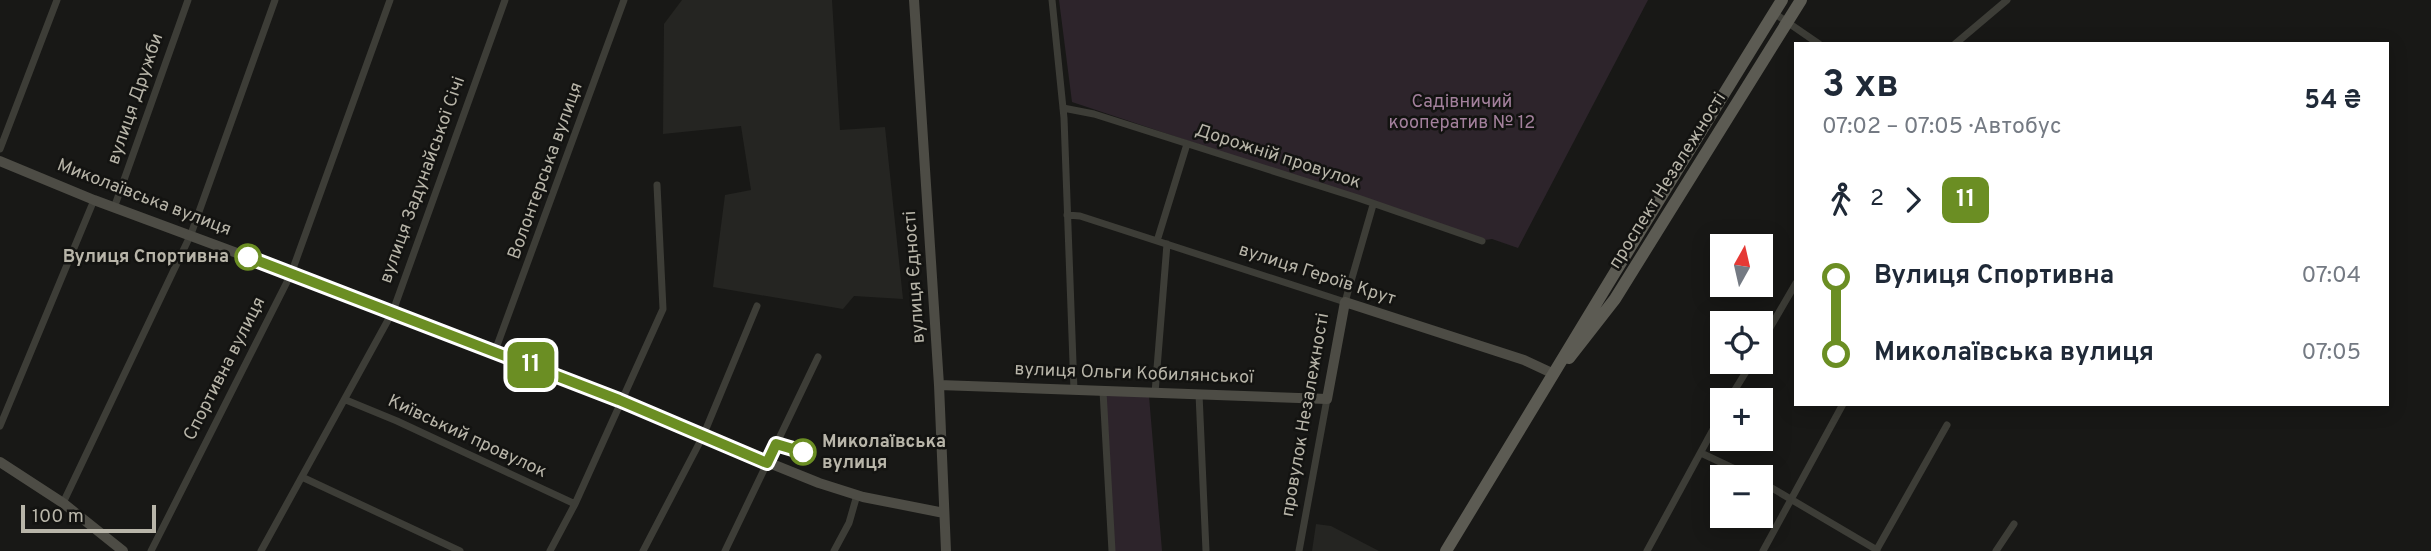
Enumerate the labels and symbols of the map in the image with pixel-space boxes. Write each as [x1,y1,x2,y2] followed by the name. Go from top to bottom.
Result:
[103,30,169,168] street label: вулиця Дружби
[375,73,471,287] street label: вулиця Задунайської Січі
[503,79,589,263] street label: Волонтерська вулиця
[1604,89,1732,273] street label: проспект Незалежності
[1389,91,1535,135] park label: Садівничий кооператив № 12
[1192,119,1364,195] street label: Дорожній провулок
[54,154,234,242] street label: Миколаївська вулиця
[899,210,931,344] street label: вулиця Єдності
[1710,234,1773,298] north arrow
[1236,239,1398,311] street label: вулиця Героїв Крут
[235,244,261,270] marker: Вулиця Спортивна
[63,246,229,269] place label: Вулиця Спортивна
[179,293,271,445] street label: Спортивна вулиця
[1277,311,1335,519] street label: провулок Незалежності
[500,342,562,388] line badge: 11
[1014,358,1254,390] street label: вулиця Ольги Кобилянської
[384,390,550,484] street label: Київський провулок
[822,431,946,475] place label: Миколаївська вулиця
[790,439,816,465] marker: Миколаївська вулиця
[21,502,156,534] scale bar

